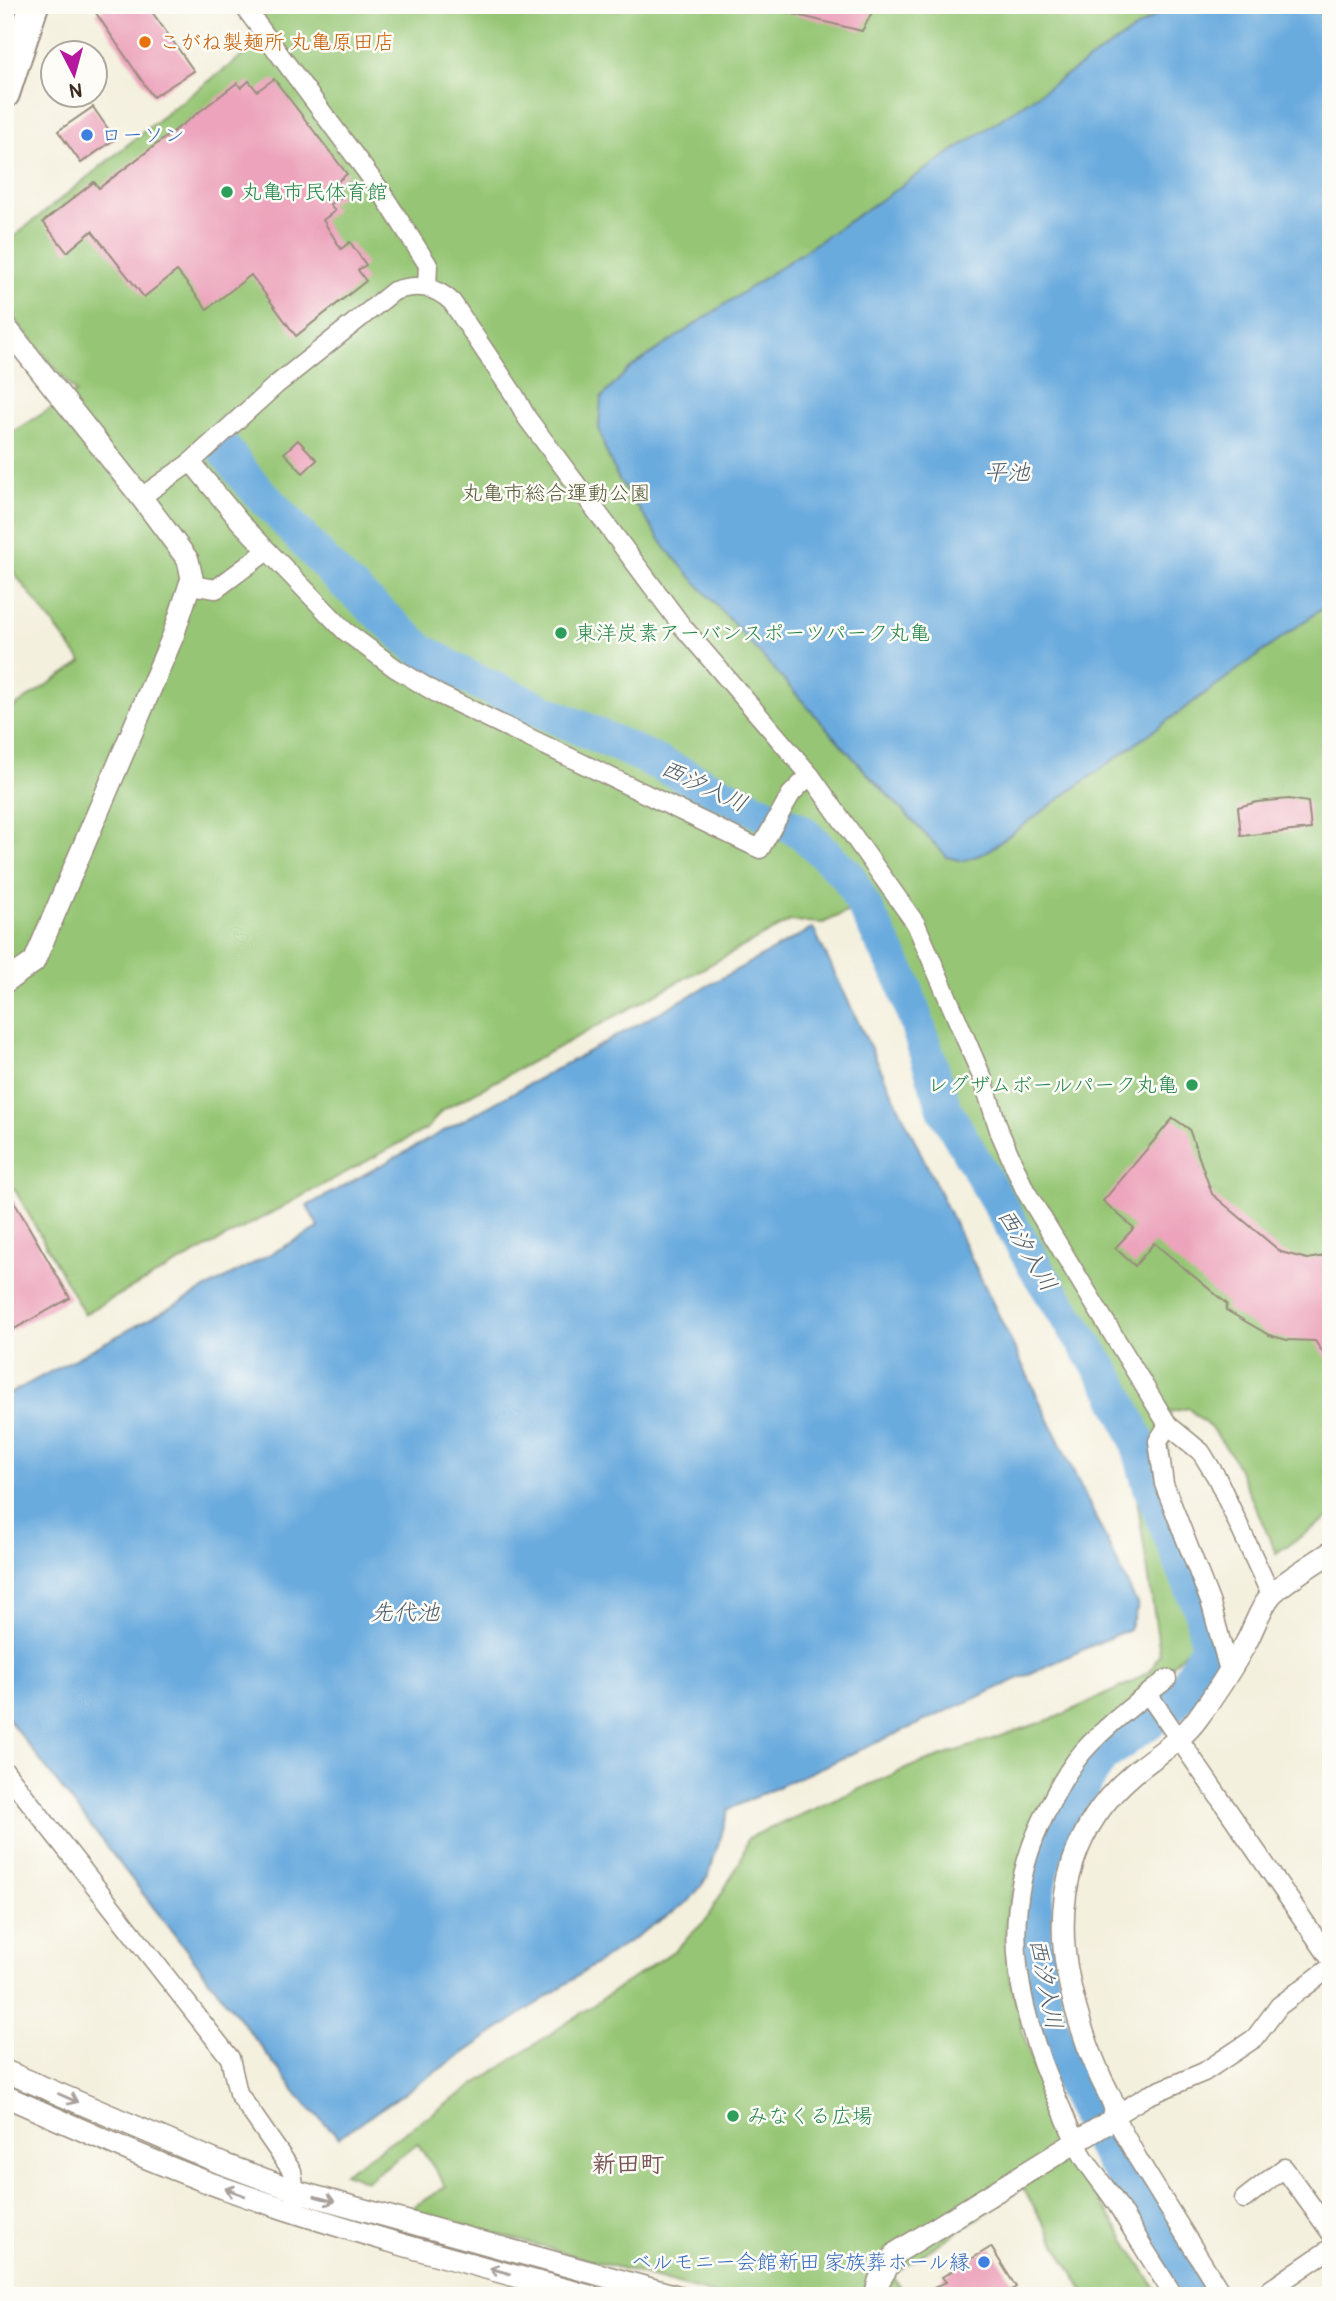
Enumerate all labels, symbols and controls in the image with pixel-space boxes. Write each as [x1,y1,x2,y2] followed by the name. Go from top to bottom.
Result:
[159,29,395,56] place label: こがね製麺所 丸亀原田店
[137,34,153,50] marker: こがね製麺所 丸亀原田店
[38,38,108,108] north arrow
[68,77,83,103] text: N
[101,122,185,149] place label: ローソン
[79,127,95,143] marker: ローソン
[241,179,388,206] place label: 丸亀市民体育館
[219,184,235,200] marker: 丸亀市民体育館
[984,458,1031,487] water label: 平池
[462,480,651,507] park label: 丸亀市総合運動公園
[575,620,930,647] place label: 東洋炭素アーバンスポーツパーク丸亀
[553,625,569,641] marker: 東洋炭素アーバンスポーツパーク丸亀
[656,753,752,819] water label: 西汐入川
[927,1072,1178,1099] place label: レグザムボールパーク丸亀
[1184,1077,1200,1093] marker: レグザムボールパーク丸亀
[991,1203,1063,1297] water label: 西汐入川
[371,1598,441,1627] water label: 先代池
[1023,1936,1069,2032] water label: 西汐入川
[57,2092,78,2105] one-way arrow
[747,2103,873,2130] place label: みなくる広場
[725,2108,741,2124] marker: みなくる広場
[592,2150,664,2179] district label: 新田町
[225,2184,246,2197] one-way arrow
[313,2193,336,2206] one-way arrow
[631,2249,970,2276] place label: ベルモニー会館新田 家族葬ホール縁
[976,2254,992,2270] marker: ベルモニー会館新田 家族葬ホール縁
[489,2264,512,2277] one-way arrow

